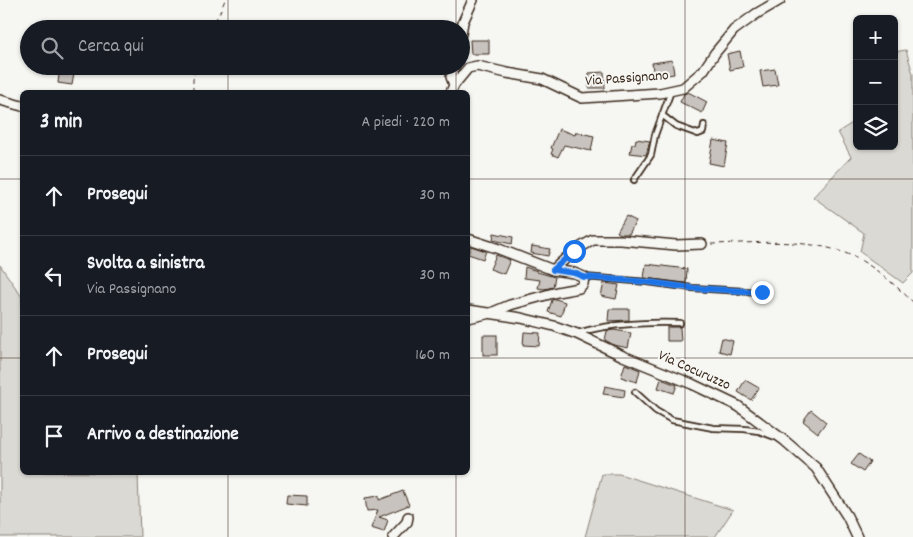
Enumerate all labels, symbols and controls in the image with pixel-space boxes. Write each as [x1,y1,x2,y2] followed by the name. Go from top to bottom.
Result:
[853,15,898,150] map controls
[853,15,898,60] button: +
[20,20,470,75] search box
[38,34,66,62] icon: search
[78,34,144,61] text: Cerca qui
[853,60,898,105] button: −
[584,65,670,93] street label: Via Passignano
[853,105,898,150] button: layers
[40,108,82,138] text: 3 min
[361,111,450,134] text: A piedi · 220 m
[40,182,68,210] icon: ahead
[87,182,147,209] text: Prosegui
[420,184,450,207] text: 30 m
[563,240,586,263] route start
[87,251,205,278] text: Svolta a sinistra
[40,262,68,290] icon: left
[420,264,450,287] text: 30 m
[87,278,176,301] text: Via Passignano
[751,281,774,304] route end
[40,342,68,370] icon: ahead
[87,342,147,369] text: Prosegui
[415,344,450,367] text: 160 m
[654,345,734,397] street label: Via Cocuruzzo
[40,422,68,450] icon: arrive
[87,422,239,449] text: Arrivo a destinazione

